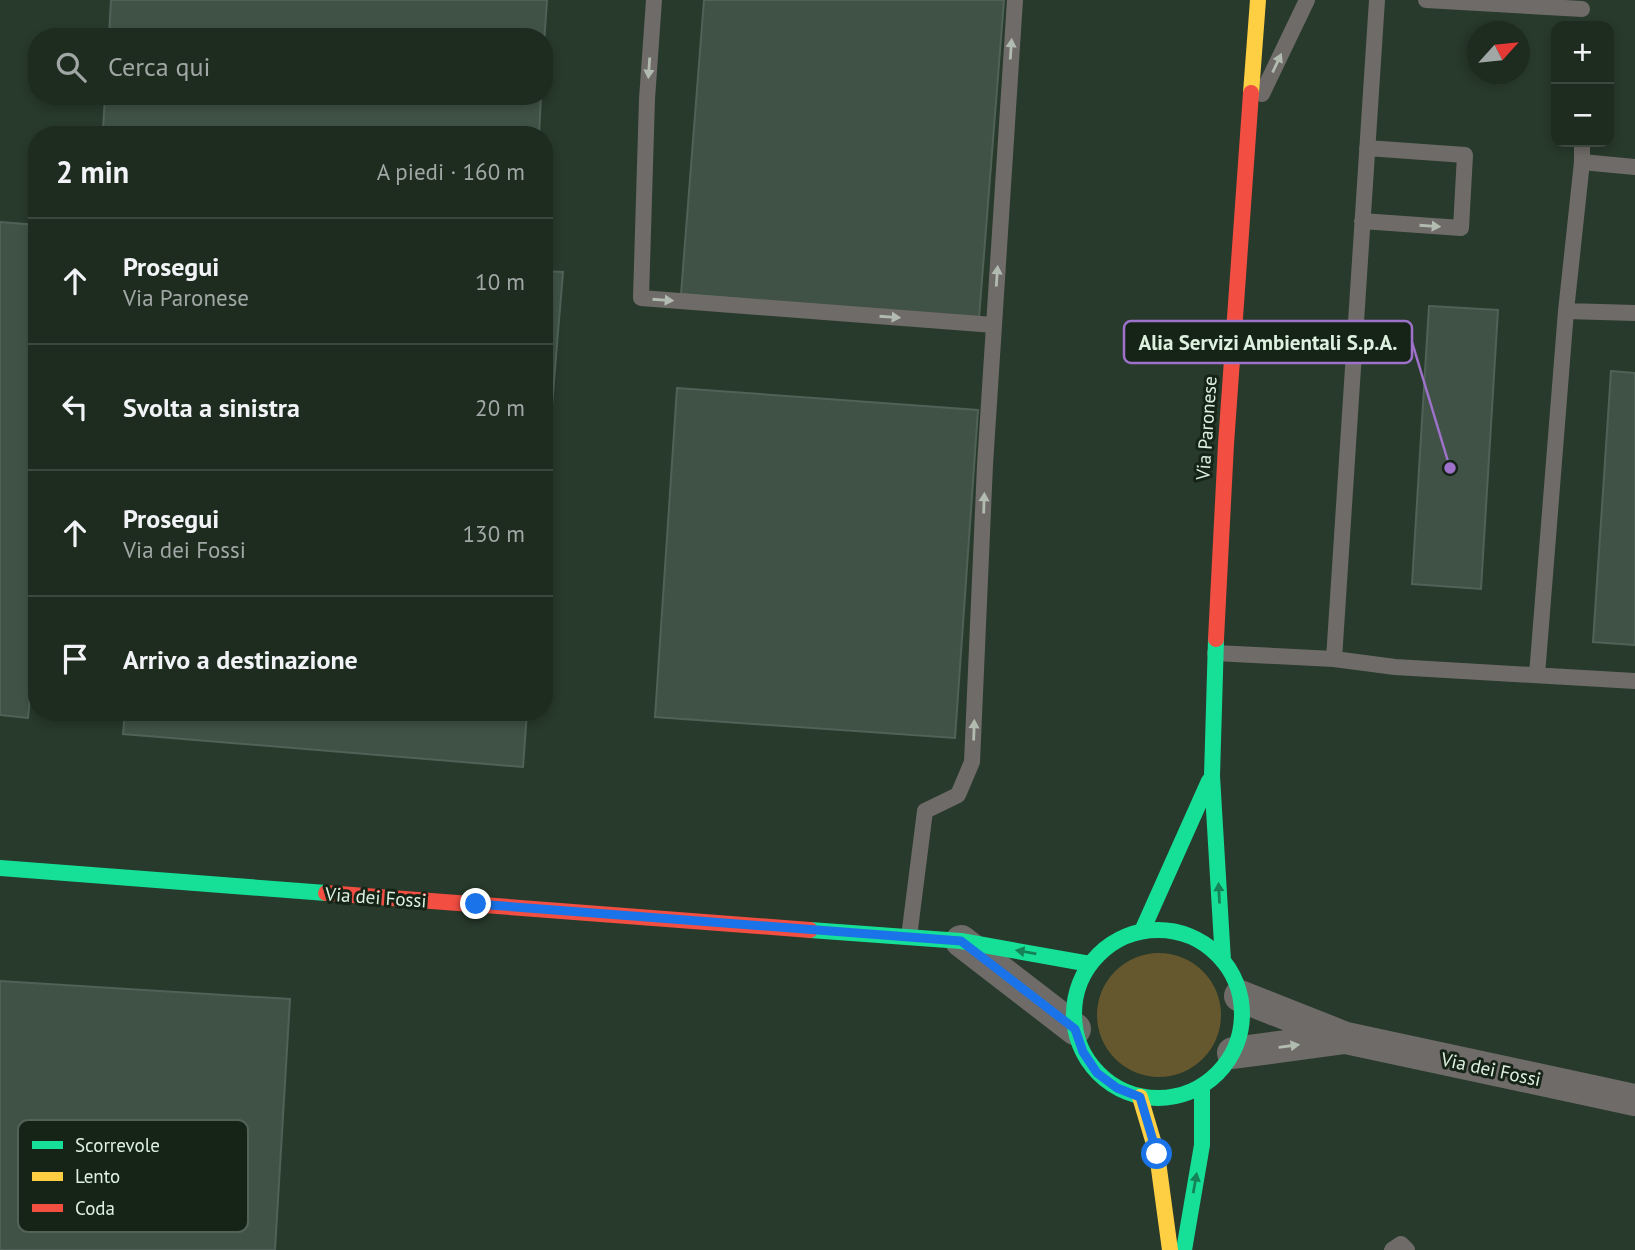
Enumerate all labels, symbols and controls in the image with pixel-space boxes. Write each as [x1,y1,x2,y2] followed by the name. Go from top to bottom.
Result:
[1467,21,1530,84] north arrow
[1551,21,1614,147] map controls
[1551,21,1614,84] button: +
[28,28,553,105] search box
[1006,38,1017,60] one-way arrow
[52,48,90,86] icon: search
[108,50,211,83] text: Cerca qui
[1271,53,1283,73] one-way arrow
[643,57,654,79] one-way arrow
[1551,84,1614,147] button: −
[56,152,129,191] text: 2 min
[377,157,525,186] text: A piedi · 160 m
[1420,220,1442,231] one-way arrow
[123,250,219,283] text: Prosegui
[56,262,94,300] icon: ahead
[991,265,1002,287] one-way arrow
[475,267,525,296] text: 10 m
[123,283,249,312] text: Via Paronese
[652,295,674,306] one-way arrow
[879,312,901,323] one-way arrow
[1124,321,1412,363] callout: Alia Servizi Ambientali S.p.A.
[1138,329,1398,356] text: Alia Servizi Ambientali S.p.A.
[1190,375,1222,482] street label: Via Paronese
[56,388,94,426] icon: left
[123,391,300,424] text: Svolta a sinistra
[475,393,525,422] text: 20 m
[978,492,989,514] one-way arrow
[123,502,219,535] text: Prosegui
[56,514,94,552] icon: ahead
[463,519,525,548] text: 130 m
[123,535,246,564] text: Via dei Fossi
[56,640,94,678] icon: arrive
[123,643,358,676] text: Arrivo a destinazione
[968,719,979,741] one-way arrow
[324,881,427,913] street label: Via dei Fossi
[1213,881,1224,903] one-way arrow
[460,888,491,919] route end
[1015,947,1037,958] one-way arrow
[1279,1040,1301,1051] one-way arrow
[1438,1046,1543,1091] street label: Via dei Fossi
[18,1120,248,1232] legend
[75,1133,160,1157] text: Scorrevole
[1141,1138,1172,1169] route start
[75,1164,120,1188] text: Lento
[1190,1172,1201,1194] one-way arrow
[75,1196,115,1220] text: Coda

